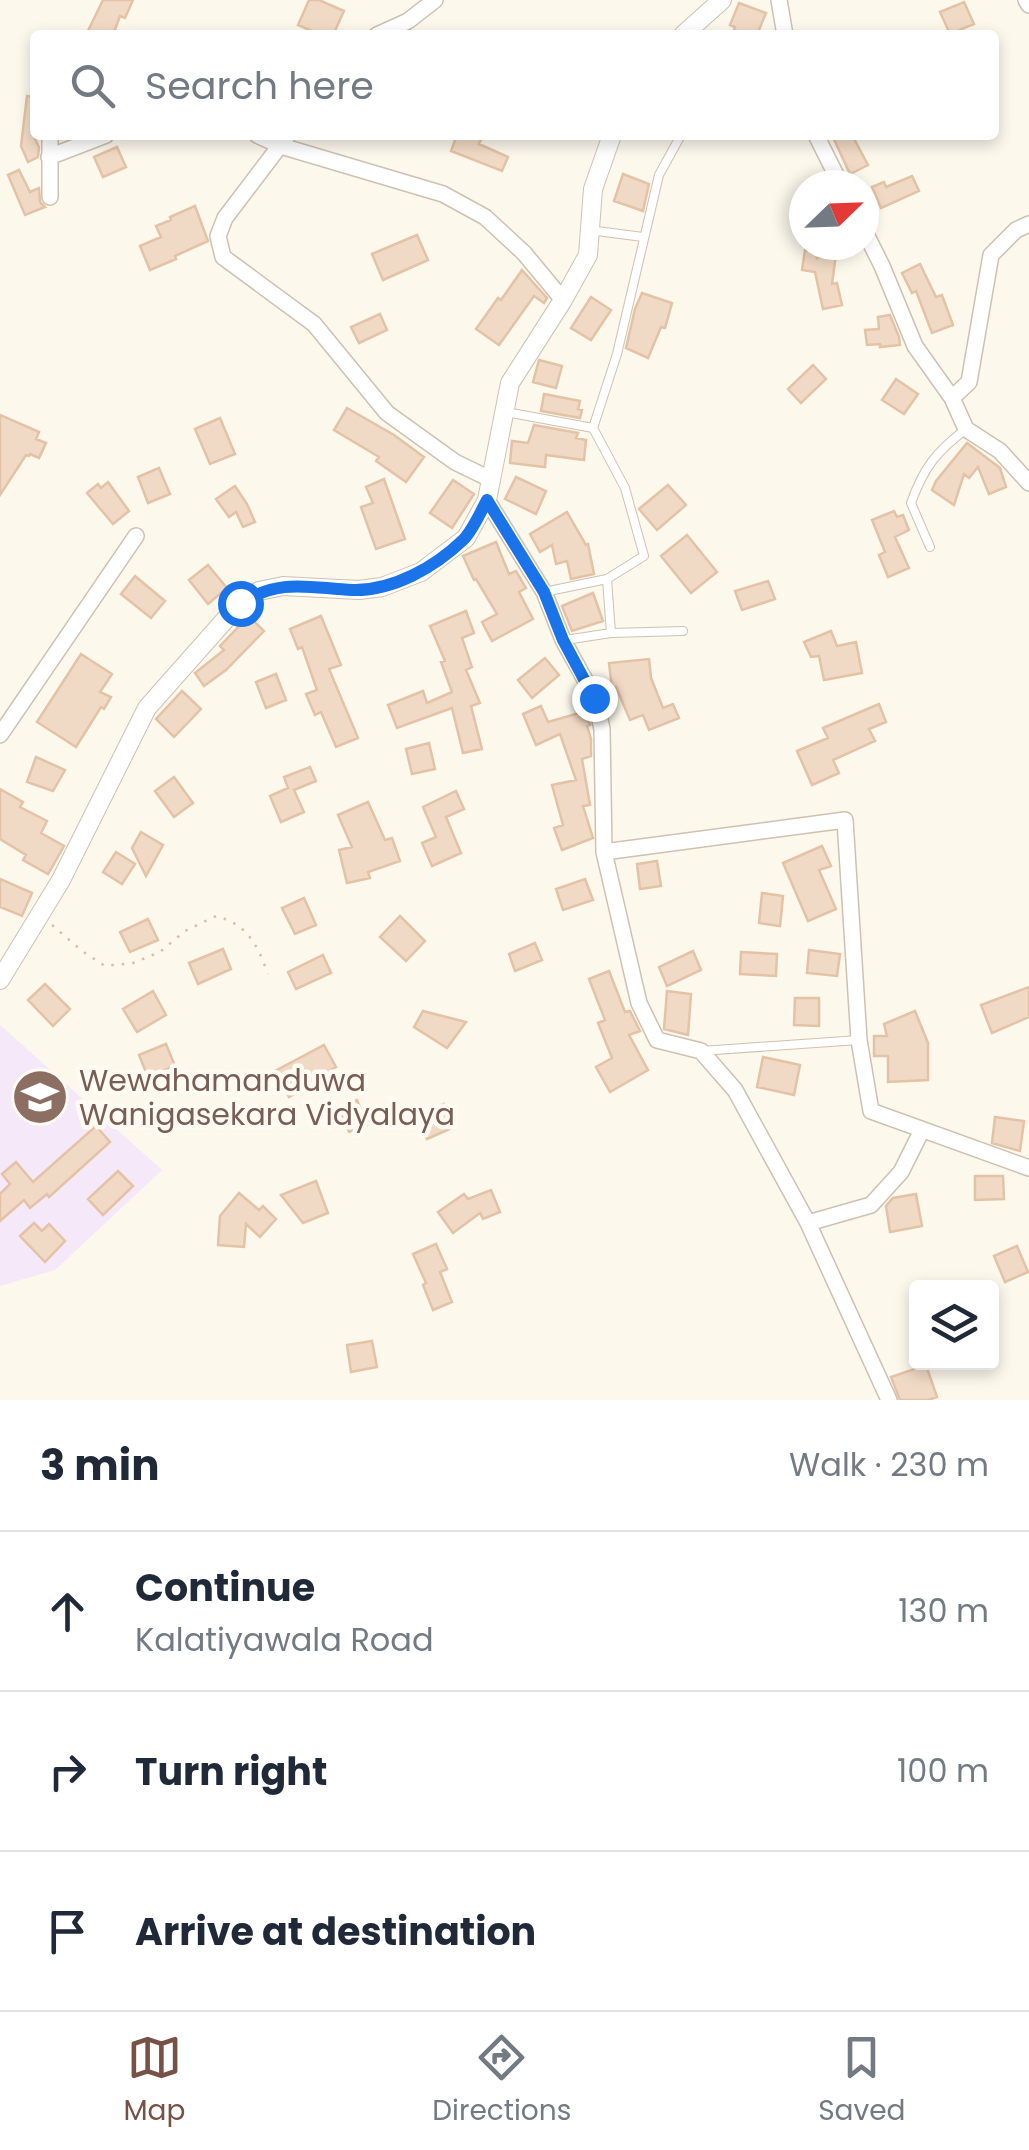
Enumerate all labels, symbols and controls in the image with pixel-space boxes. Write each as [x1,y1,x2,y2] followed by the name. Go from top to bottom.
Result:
[30,30,999,140] search box
[65,58,120,113] icon: search
[145,59,374,112] text: Search here
[789,170,879,260] north arrow
[218,581,264,627] route start
[572,676,618,722] route end
[79,1059,455,1136] place label: Wewahamanduwa Wanigasekara Vidyalaya
[10,1067,70,1127] school or university icon: Wewahamanduwa Wanigasekara Vidyalaya
[909,1280,999,1370] map controls
[909,1280,999,1370] button: layers
[40,1436,160,1495] text: 3 min
[789,1442,989,1487] text: Walk · 230 m
[135,1561,315,1614] text: Continue
[40,1584,95,1639] icon: ahead
[898,1588,989,1633] text: 130 m
[135,1617,434,1662] text: Kalatiyawala Road
[40,1744,95,1799] icon: right
[135,1745,327,1798] text: Turn right
[897,1748,989,1793] text: 100 m
[40,1904,95,1959] icon: arrive
[135,1905,536,1958] text: Arrive at destination
[123,2030,185,2132] tab: Map
[432,2030,571,2132] tab: Directions
[818,2030,906,2132] tab: Saved

